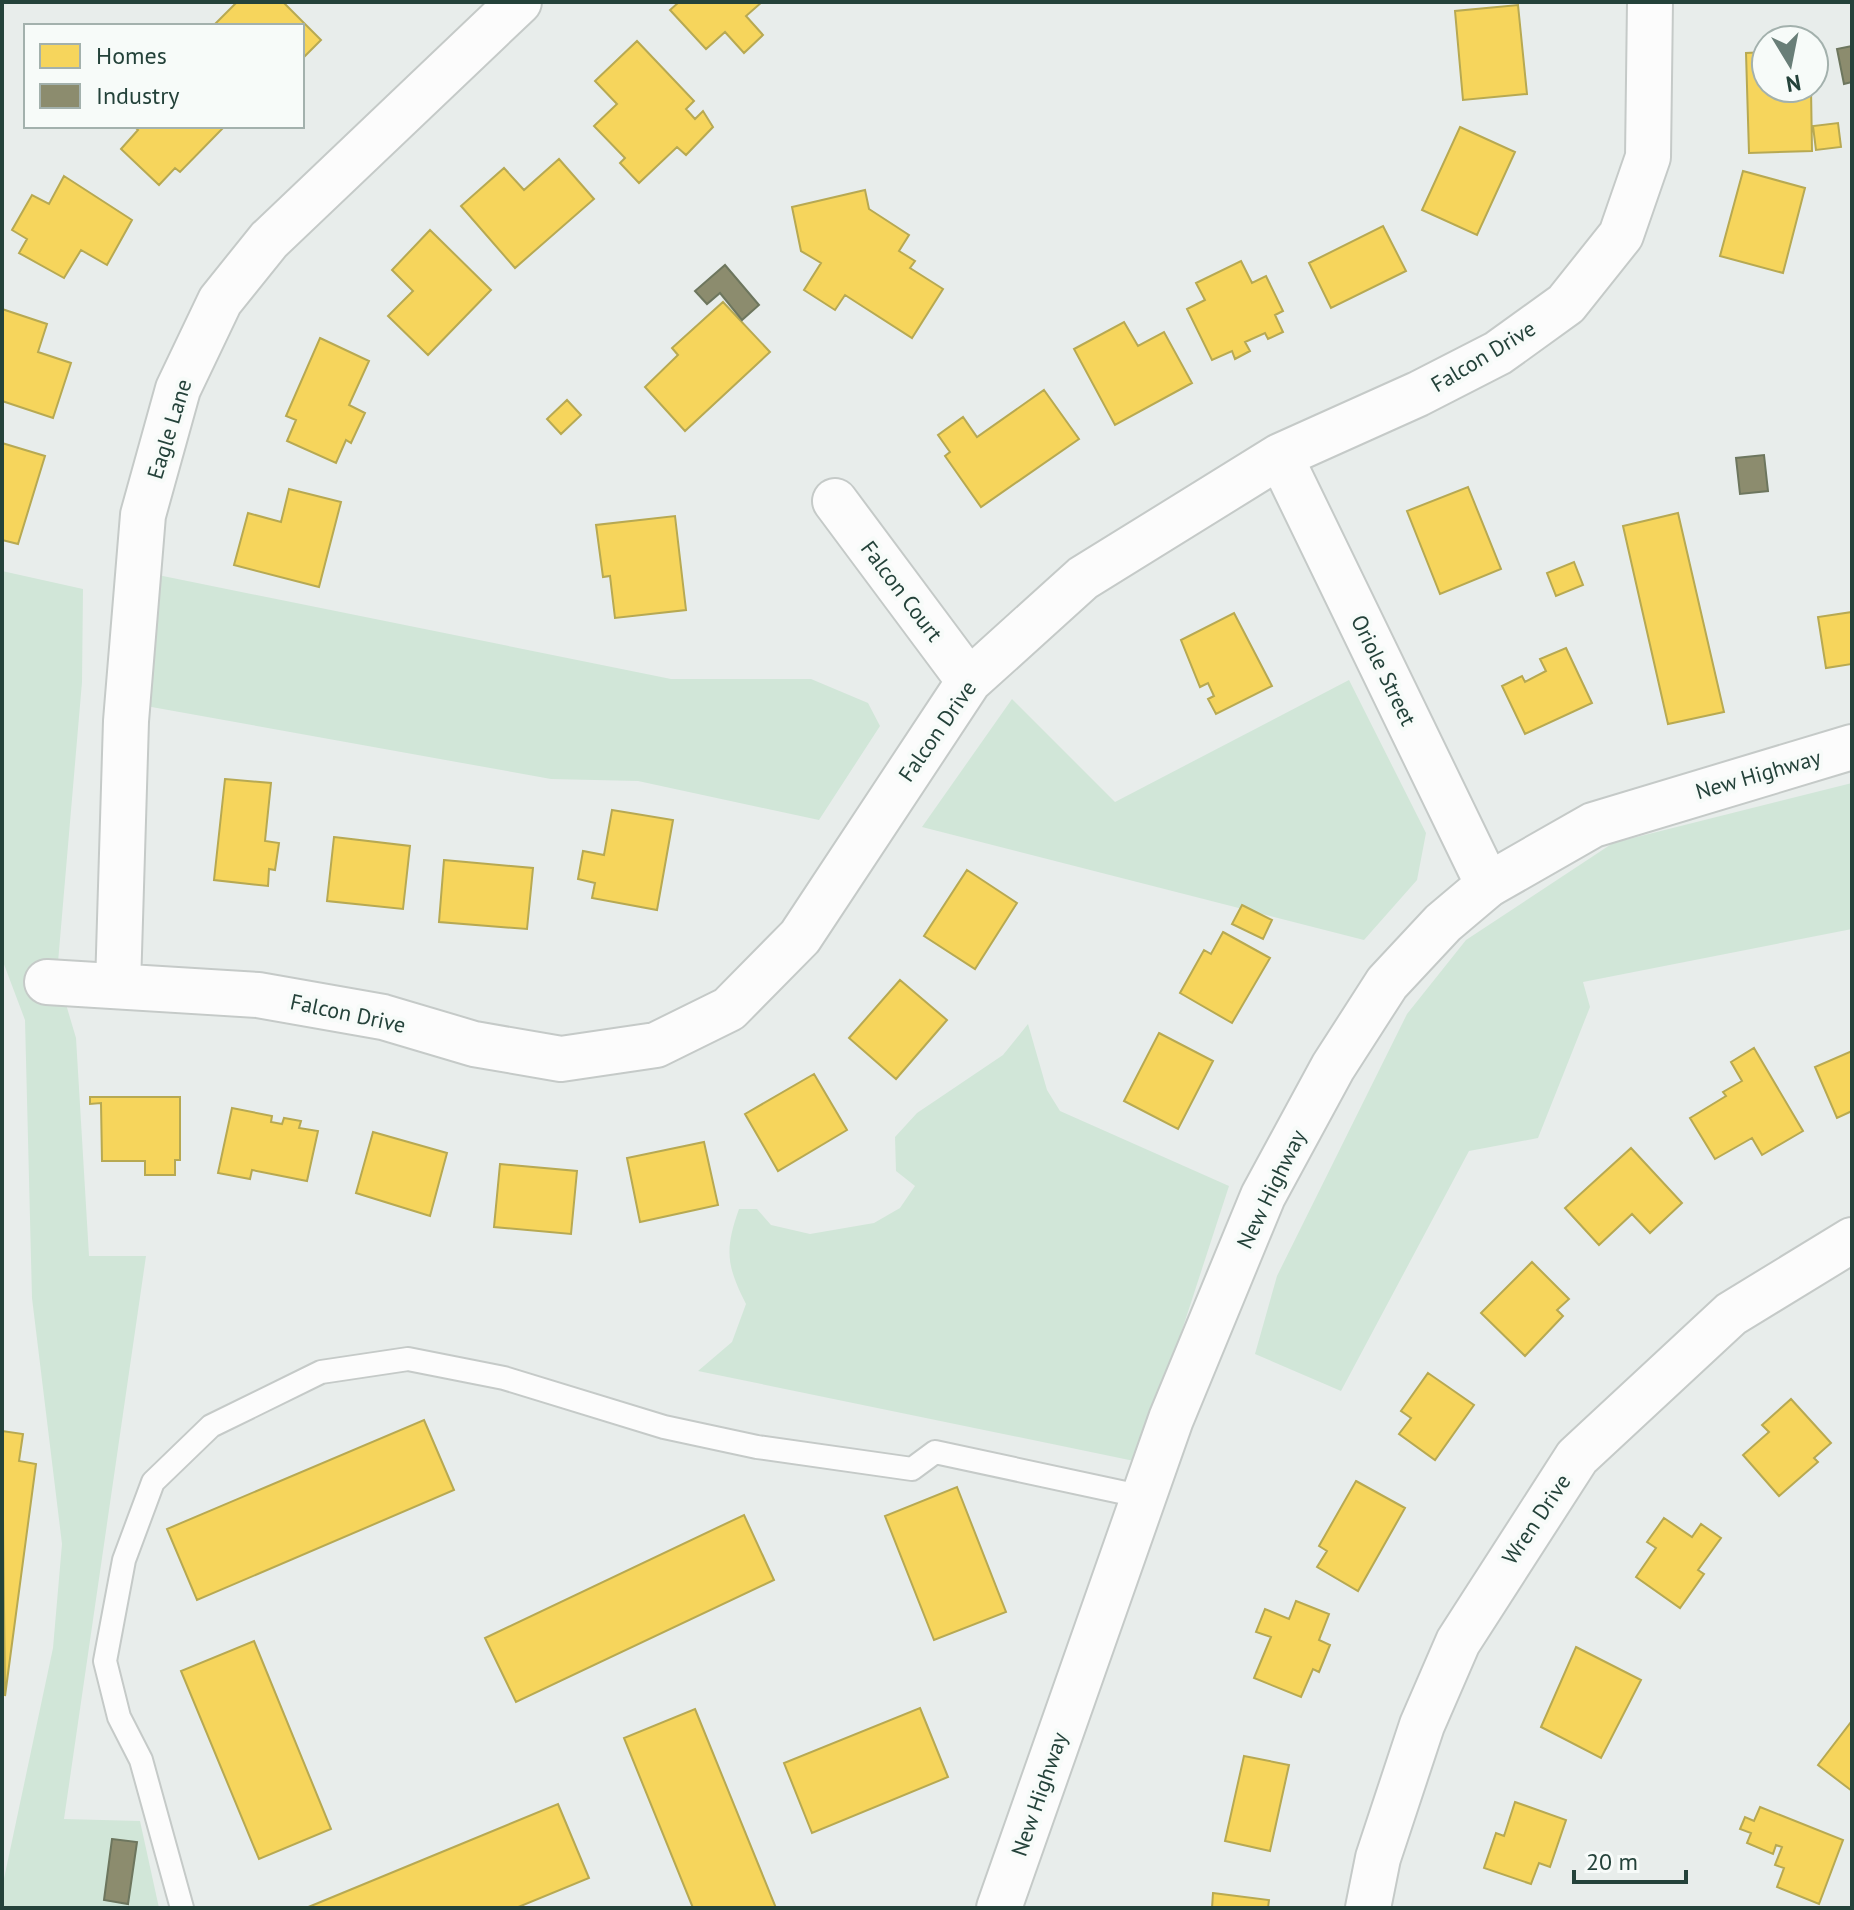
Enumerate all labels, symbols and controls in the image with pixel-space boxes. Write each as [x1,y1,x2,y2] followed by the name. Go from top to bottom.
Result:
[24,24,304,128] legend
[1750,24,1830,104] north arrow
[96,40,167,71] text: Homes
[1784,69,1803,99] text: N
[96,80,180,111] text: Industry
[1426,314,1540,398] street label: Falcon Drive
[141,376,197,482] street label: Eagle Lane
[855,535,949,647] street label: Falcon Court
[1345,610,1423,730] street label: Oriole Street
[892,675,982,787] street label: Falcon Drive
[1692,743,1825,805] street label: New Highway
[288,987,408,1039] street label: Falcon Drive
[1230,1124,1312,1253] street label: New Highway
[1496,1468,1576,1570] street label: Wren Drive
[1005,1728,1073,1860] street label: New Highway
[1574,1834,1686,1884] scale bar
[1586,1846,1638,1877] text: 20 m

